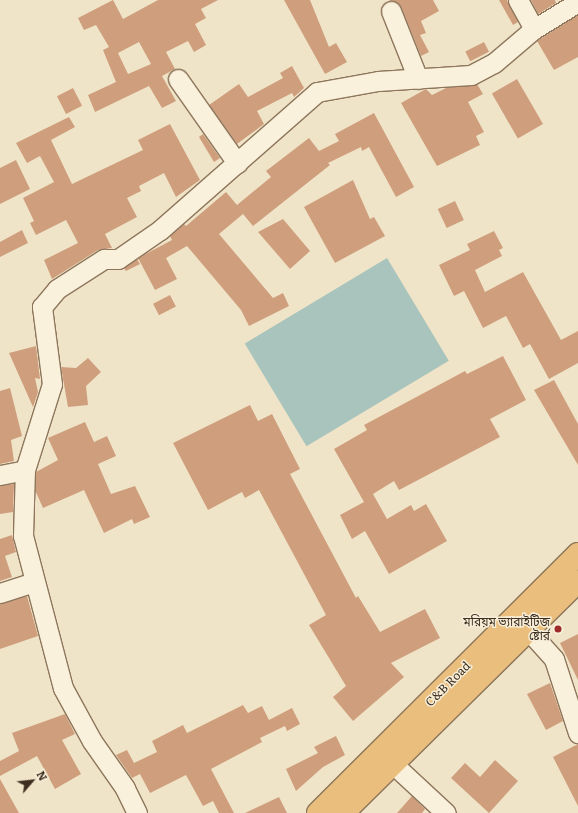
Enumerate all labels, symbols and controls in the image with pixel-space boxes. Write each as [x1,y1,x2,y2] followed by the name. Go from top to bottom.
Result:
[463,615,550,643] place label: মরিয়ম ভ্যারাইটিজ ষ্টোর্র
[553,624,563,634] marker: মরিয়ম ভ্যারাইটিজ ষ্টোর্র
[423,659,473,709] street label: C&B Road
[12,761,52,801] north arrow
[33,768,52,783] text: N

